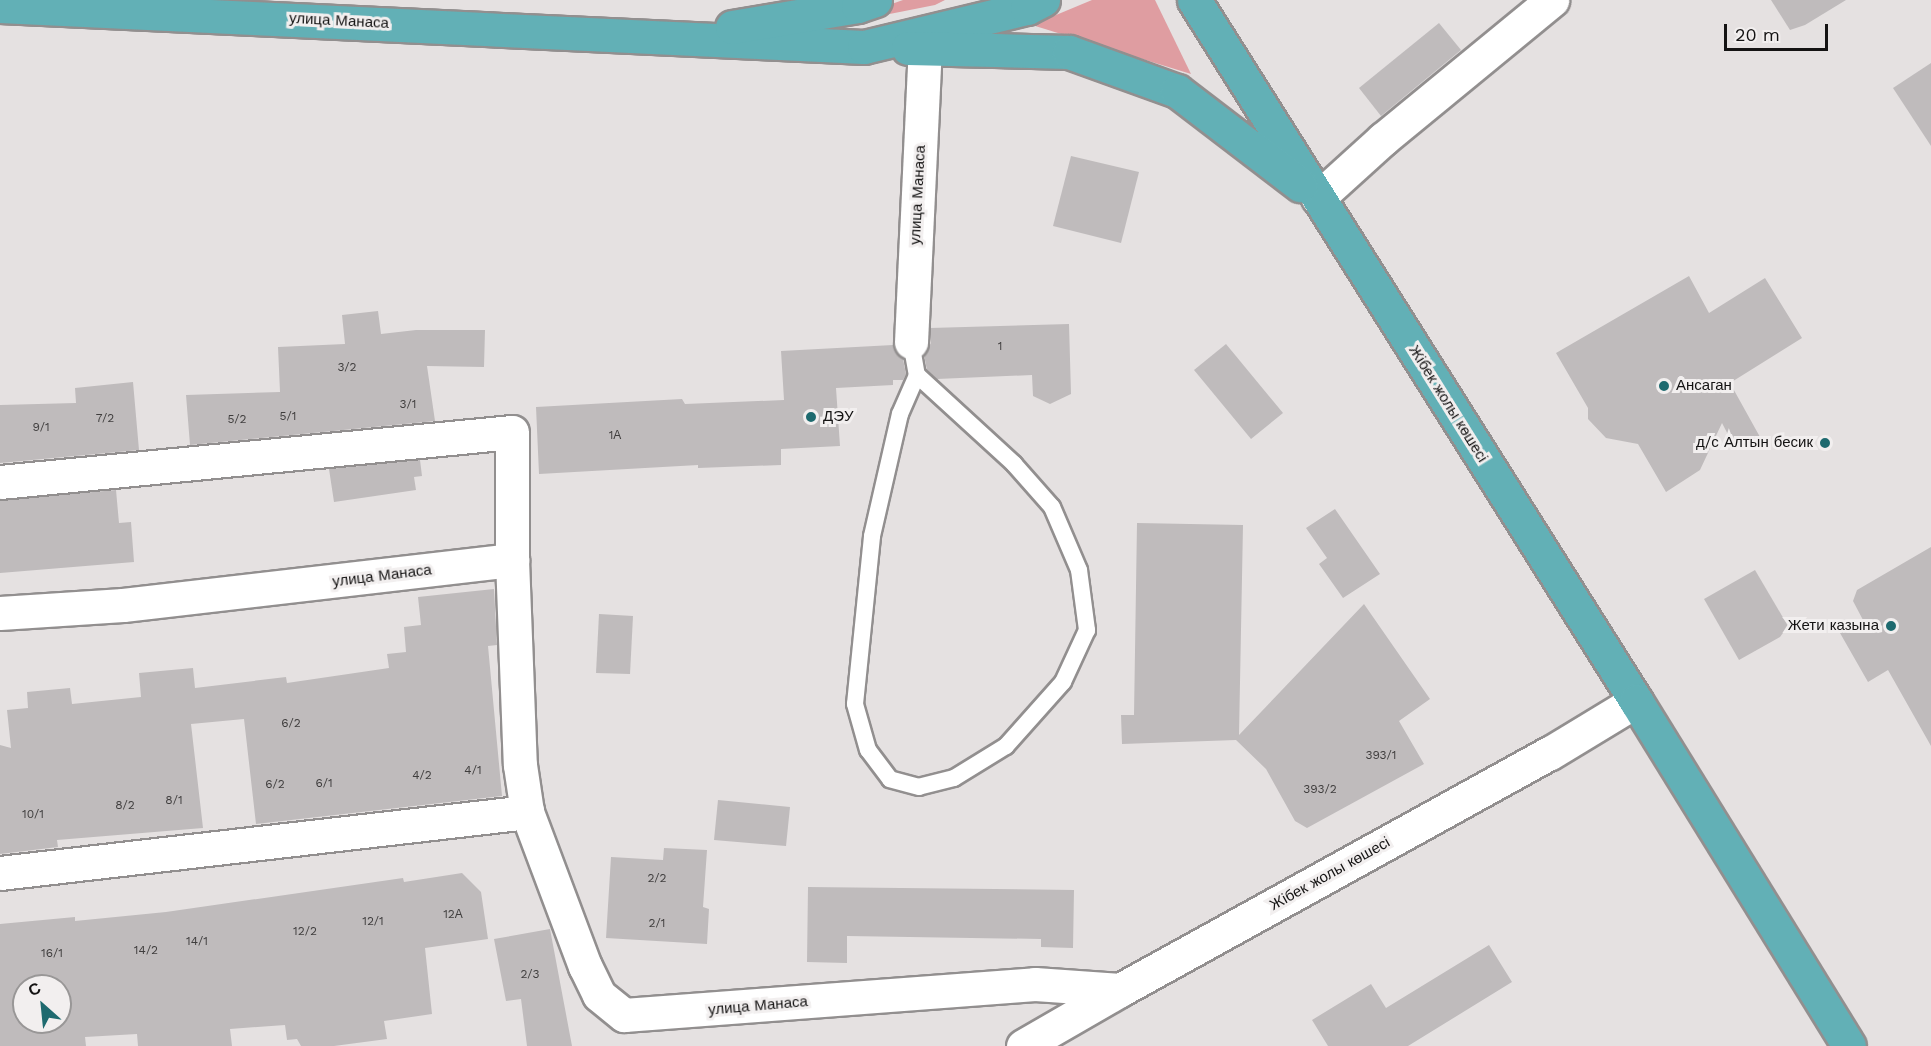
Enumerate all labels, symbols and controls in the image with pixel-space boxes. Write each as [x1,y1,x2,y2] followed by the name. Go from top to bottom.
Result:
[289,9,389,33] street label: улица Манаса
[1727,12,1830,50] scale bar
[1735,24,1780,45] text: 20 m
[906,145,930,245] street label: улица Манаса
[998,340,1002,354] house number: 1
[1405,342,1491,466] street label: Жібек жолы көшесі
[337,361,357,375] house number: 3/2
[1676,377,1732,395] place label: Ансаган
[1657,379,1671,393] marker: Ансаган
[400,398,416,412] house number: 3/1
[823,408,853,426] place label: ДЭУ
[280,410,296,424] house number: 5/1
[804,410,818,424] marker: ДЭУ
[96,412,114,426] house number: 7/2
[227,413,247,427] house number: 5/2
[32,421,50,435] house number: 9/1
[609,429,621,443] house number: 1А
[1696,434,1813,452] place label: д/с Алтын бесик
[1818,436,1832,450] marker: д/с Алтын бесик
[331,561,433,591] street label: улица Манаса
[1788,617,1879,635] place label: Жети казына
[1884,619,1898,633] marker: Жети казына
[281,717,301,731] house number: 6/2
[1365,749,1397,763] house number: 393/1
[464,764,482,778] house number: 4/1
[412,769,432,783] house number: 4/2
[315,777,333,791] house number: 6/1
[265,778,285,792] house number: 6/2
[1303,783,1337,797] house number: 393/2
[165,794,183,808] house number: 8/1
[115,799,135,813] house number: 8/2
[22,808,44,822] house number: 10/1
[1267,834,1393,914] street label: Жібек жолы көшесі
[647,872,667,886] house number: 2/2
[443,908,463,922] house number: 12А
[362,915,384,929] house number: 12/1
[649,917,665,931] house number: 2/1
[293,925,317,939] house number: 12/2
[186,935,208,949] house number: 14/1
[134,944,158,958] house number: 14/2
[41,947,63,961] house number: 16/1
[520,968,540,982] house number: 2/3
[12,974,72,1034] north arrow
[25,978,44,1000] text: С
[707,993,809,1019] street label: улица Манаса

